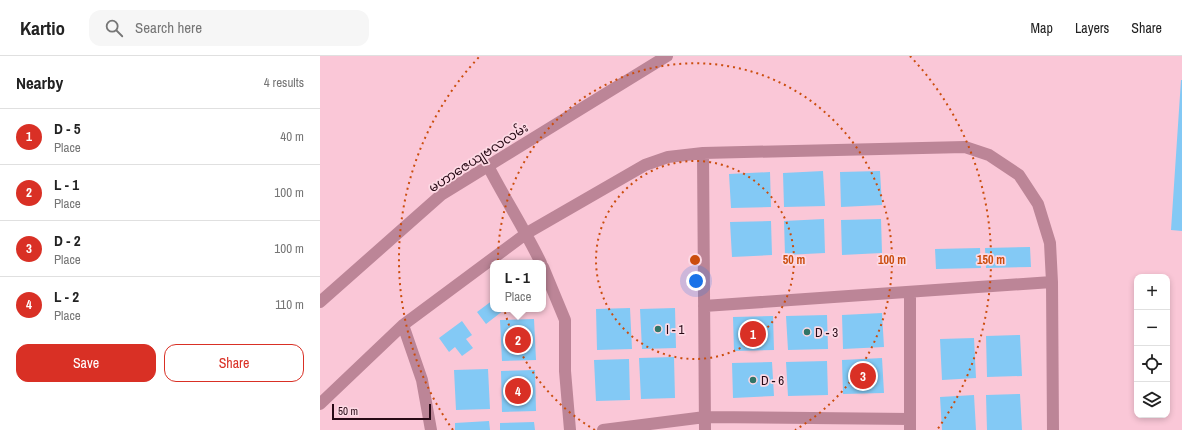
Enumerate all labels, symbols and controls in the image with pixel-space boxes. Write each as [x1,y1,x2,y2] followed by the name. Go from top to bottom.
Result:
[89,10,369,46] search box
[20,15,65,41] text: Kartio
[103,17,125,39] icon: search
[135,17,202,38] text: Search here
[1031,19,1053,37] text: Map
[1075,19,1109,37] text: Layers
[1131,19,1162,37] text: Share
[16,71,63,94] text: Nearby
[264,74,304,91] text: 4 results
[54,118,81,139] text: D - 5
[425,119,532,198] street label: မဟာဇေယျဗလလမ်း
[26,128,32,145] text: 1
[280,128,304,145] text: 40 m
[54,139,81,156] text: Place
[54,174,79,195] text: L - 1
[26,184,32,201] text: 2
[274,184,304,201] text: 100 m
[54,195,81,212] text: Place
[54,230,81,251] text: D - 2
[26,240,32,257] text: 3
[274,240,304,257] text: 100 m
[54,251,81,268] text: Place
[783,252,805,268] text: 50 m
[878,252,906,268] text: 100 m
[977,252,1005,268] text: 150 m
[688,253,702,267] centre of rings
[490,260,546,312] popup
[505,267,530,288] text: L - 1
[686,271,706,291] your location
[1134,274,1170,418] map controls
[1134,274,1170,310] button: +
[54,286,79,307] text: L - 2
[505,288,531,305] text: Place
[26,296,32,313] text: 4
[275,296,304,313] text: 110 m
[54,307,81,324] text: Place
[1134,310,1170,346] button: −
[740,319,766,349] pin: 1
[666,321,684,338] place label: I - 1
[653,324,663,334] marker: I - 1
[815,324,838,341] place label: D - 3
[505,325,531,355] pin: 2
[802,327,812,337] marker: D - 3
[16,344,156,382] button: Save
[164,344,304,382] button: Share
[1134,346,1170,382] button: locate
[850,361,876,391] pin: 3
[761,372,784,389] place label: D - 6
[748,375,758,385] marker: D - 6
[505,376,531,406] pin: 4
[1134,382,1170,418] button: layers
[332,402,431,421] scale bar
[338,404,358,418] text: 50 m

